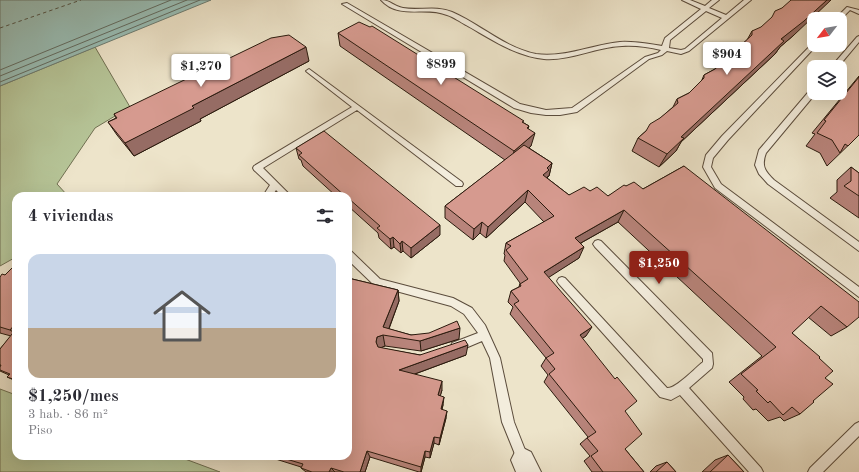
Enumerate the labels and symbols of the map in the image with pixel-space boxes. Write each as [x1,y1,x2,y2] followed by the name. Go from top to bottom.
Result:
[807,12,847,52] north arrow
[703,42,751,76] pin: $904
[417,52,465,86] pin: $899
[168,54,234,88] pin: $1,270
[626,251,692,285] pin: $1,250

